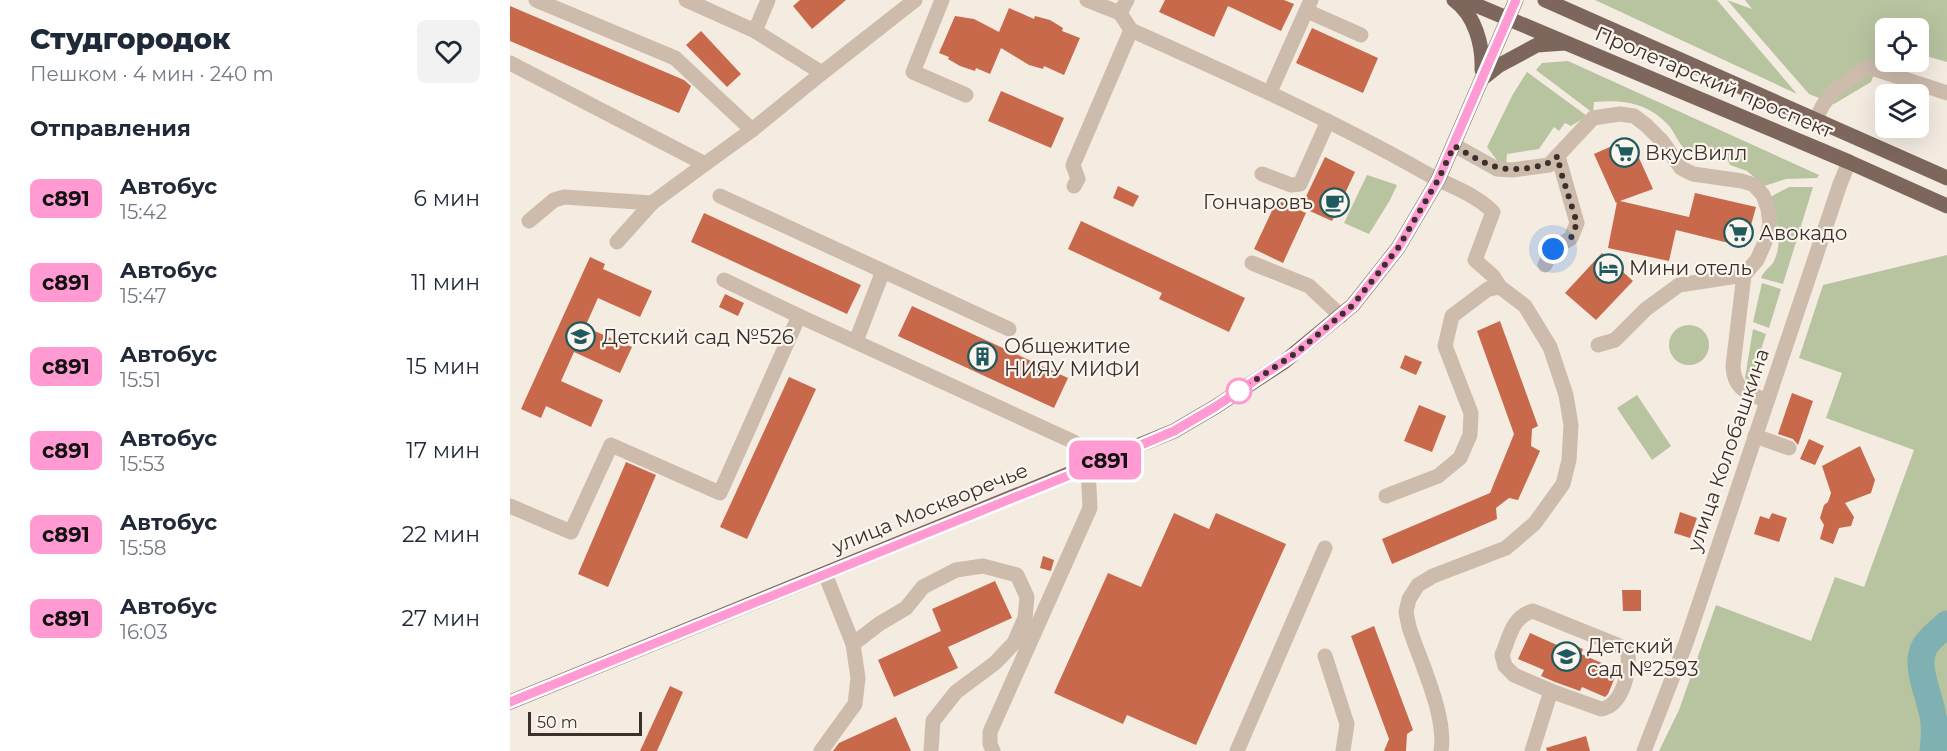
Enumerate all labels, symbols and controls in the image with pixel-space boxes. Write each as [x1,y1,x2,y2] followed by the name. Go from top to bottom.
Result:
[1875,18,1929,138] map controls
[1875,18,1929,72] button: locate
[417,20,480,83] button: heart
[1592,21,1837,143] street label: Пролетарский проспект
[30,22,231,56] text: Студгородок
[30,62,274,86] text: Пешком · 4 мин · 240 m
[1875,84,1929,138] button: layers
[30,115,191,142] text: Отправления
[1608,137,1640,169] supermarket icon: ВкусВилл
[1645,141,1747,165] place label: ВкусВилл
[120,173,217,200] text: Автобус
[413,185,480,212] text: 6 мин
[42,186,90,211] text: с891
[1318,186,1350,218] cafe icon: Гончаровъ
[1203,190,1313,214] place label: Гончаровъ
[120,200,167,224] text: 15:42
[1722,217,1754,249] supermarket icon: Авокадо
[1759,221,1848,245] place label: Авокадо
[1538,234,1568,264] your location
[1592,252,1624,284] hotel icon: Мини отель
[1629,256,1752,280] place label: Мини отель
[120,257,217,284] text: Автобус
[411,269,480,296] text: 11 мин
[42,270,90,295] text: с891
[120,284,167,308] text: 15:47
[565,321,597,353] school or university icon: Детский сад №526
[602,325,794,349] place label: Детский сад №526
[1004,334,1140,381] place label: Общежитие НИЯУ МИФИ
[120,341,217,368] text: Автобус
[967,341,999,373] building icon: Общежитие НИЯУ МИФИ
[1682,345,1774,556] street label: улица Колобашкина
[406,353,480,380] text: 15 мин
[42,354,90,379] text: с891
[120,368,161,392] text: 15:51
[1226,378,1252,404] unlabelled marker
[120,425,217,452] text: Автобус
[406,437,480,464] text: 17 мин
[42,438,90,463] text: с891
[1063,440,1147,480] line badge: с891
[1081,448,1129,473] text: с891
[120,452,165,476] text: 15:53
[828,458,1031,559] street label: улица Москворечье
[120,509,217,536] text: Автобус
[402,521,480,548] text: 22 мин
[42,522,90,547] text: с891
[120,536,167,560] text: 15:58
[120,593,217,620] text: Автобус
[401,605,480,632] text: 27 мин
[42,606,90,631] text: с891
[120,620,168,644] text: 16:03
[1587,634,1699,681] place label: Детский сад №2593
[1550,641,1582,673] school or university icon: Детский сад №2593
[528,709,642,736] scale bar
[537,713,578,732] text: 50 m

